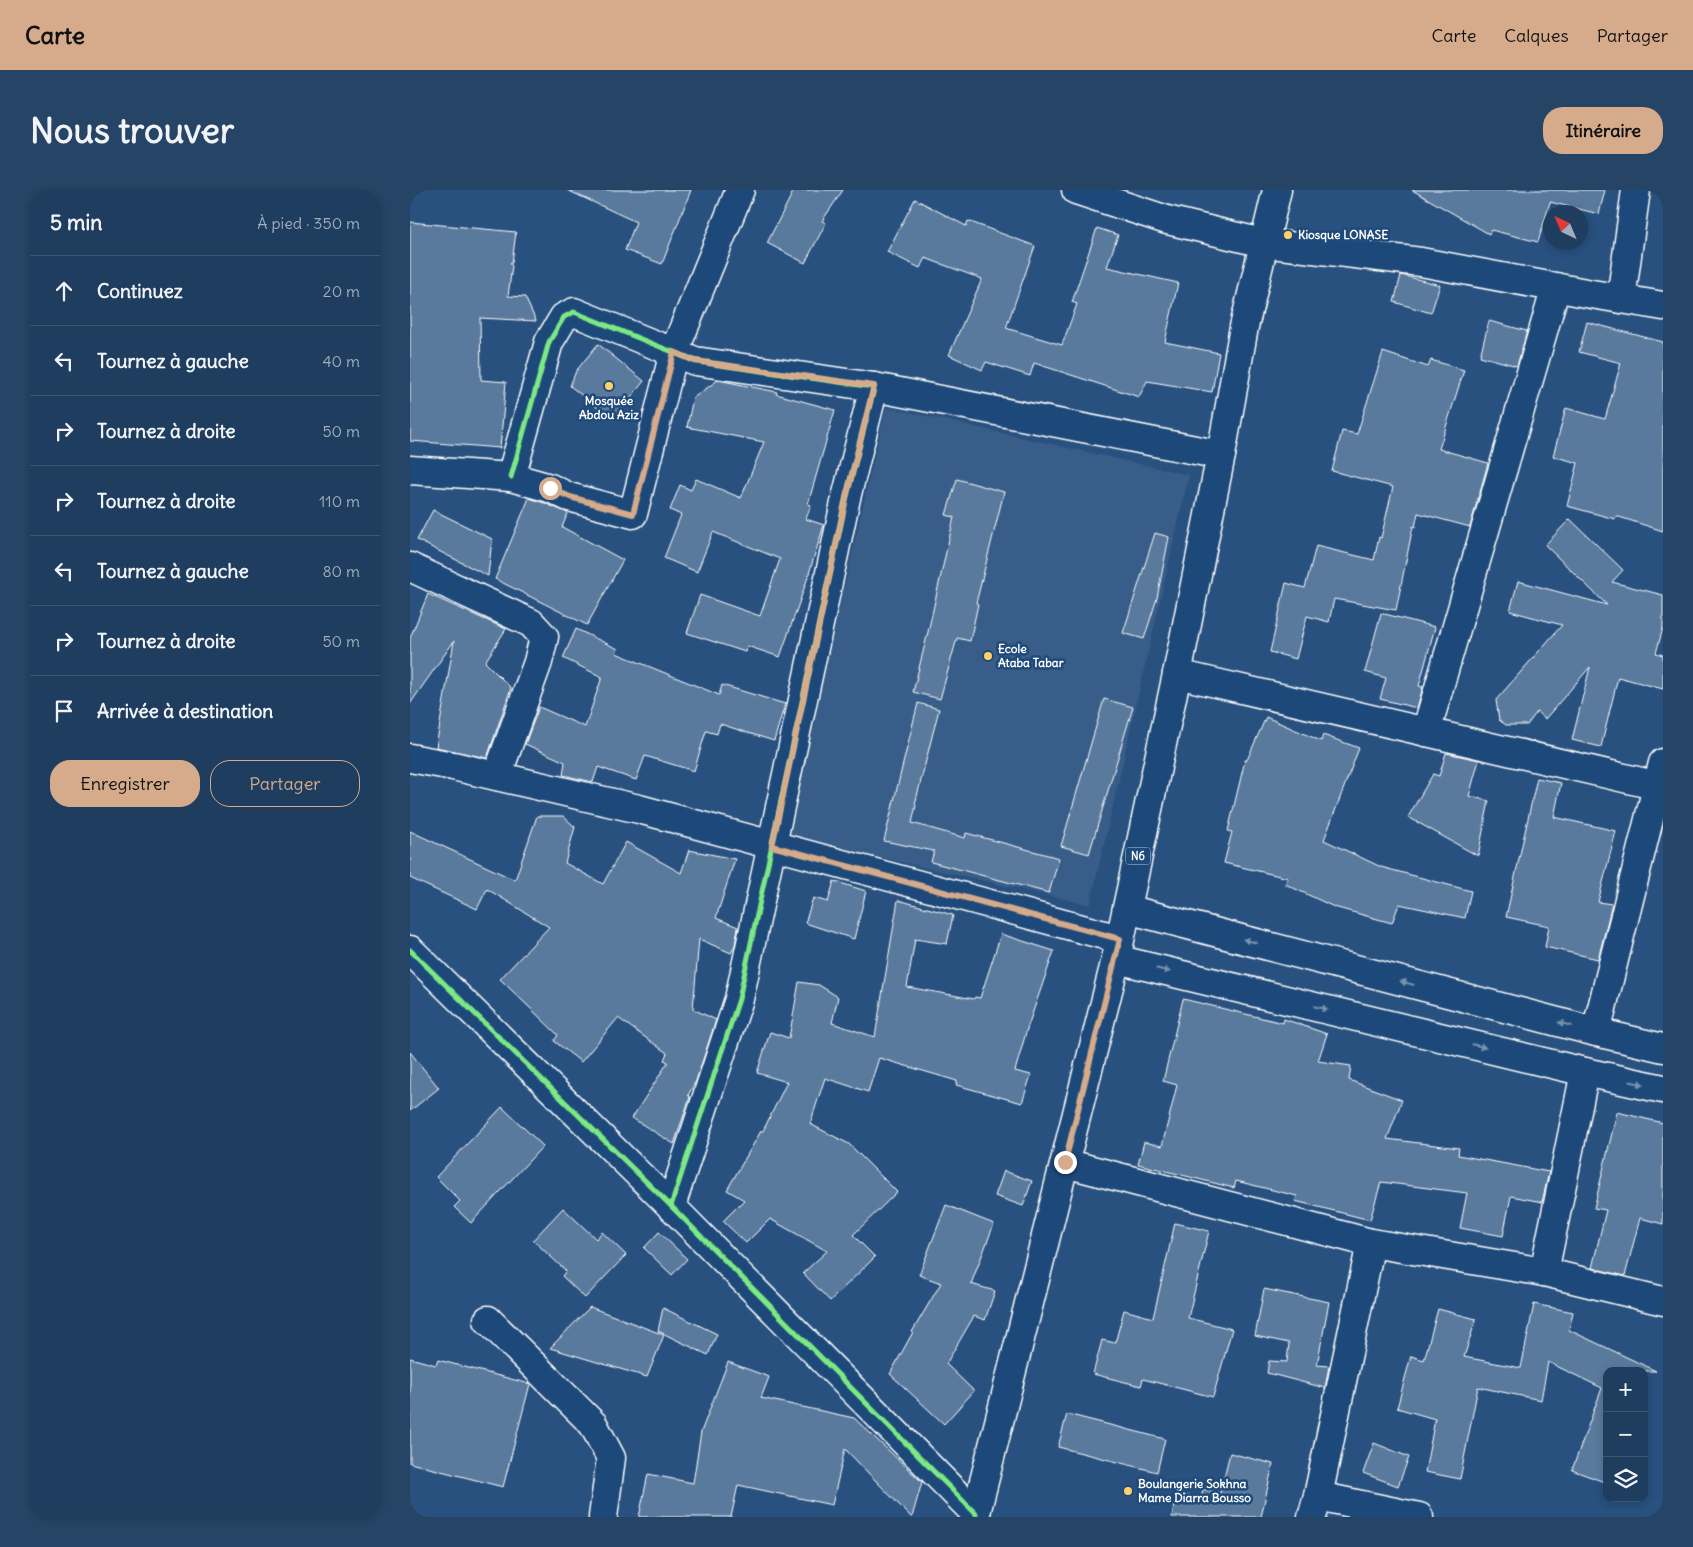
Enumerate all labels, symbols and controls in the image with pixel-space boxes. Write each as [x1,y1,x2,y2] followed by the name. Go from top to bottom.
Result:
[25,20,85,50] text: Carte
[1431,24,1476,47] text: Carte
[1504,24,1569,47] text: Calques
[1597,24,1668,47] text: Partager
[1543,107,1663,154] button: Itinéraire
[30,108,234,152] text: Nous trouver
[1543,205,1588,250] north arrow
[50,209,102,236] text: 5 min
[257,213,360,233] text: À pied · 350 m
[1298,227,1388,243] place label: Kiosque LONASE
[1282,229,1294,241] marker: Kiosque LONASE
[50,277,78,305] icon: ahead
[97,279,183,303] text: Continuez
[323,281,360,301] text: 20 m
[50,347,78,375] icon: left
[97,349,249,373] text: Tournez à gauche
[322,351,360,371] text: 40 m
[603,380,615,392] marker: Mosquée Abdou Aziz
[579,393,639,422] place label: Mosquée Abdou Aziz
[50,417,78,445] icon: right
[97,419,236,443] text: Tournez à droite
[322,421,360,441] text: 50 m
[539,477,562,500] route start
[50,487,78,515] icon: right
[97,489,236,513] text: Tournez à droite
[319,491,360,511] text: 110 m
[50,557,78,585] icon: left
[97,559,249,583] text: Tournez à gauche
[322,561,360,581] text: 80 m
[50,627,78,655] icon: right
[97,629,236,653] text: Tournez à droite
[322,631,360,651] text: 50 m
[998,641,1064,670] place label: Ecole Ataba Tabar
[982,650,994,662] marker: Ecole Ataba Tabar
[50,697,78,725] icon: arrive
[97,699,273,723] text: Arrivée à destination
[50,760,200,807] button: Enregistrer
[210,760,360,807] button: Partager
[1126,848,1150,864] road number: N6
[1243,937,1258,945] one-way arrow
[1156,966,1171,974] one-way arrow
[1400,978,1415,986] one-way arrow
[1314,1004,1329,1012] one-way arrow
[1557,1020,1572,1028] one-way arrow
[1472,1042,1487,1050] one-way arrow
[1630,1079,1645,1087] one-way arrow
[1054,1151,1077,1174] route end
[1603,1367,1648,1502] map controls
[1603,1367,1648,1412] button: +
[1603,1412,1648,1457] button: −
[1603,1457,1648,1502] button: layers
[1138,1476,1251,1505] place label: Boulangerie Sokhna Mame Diarra Bousso
[1122,1485,1134,1497] marker: Boulangerie Sokhna Mame Diarra Bousso

